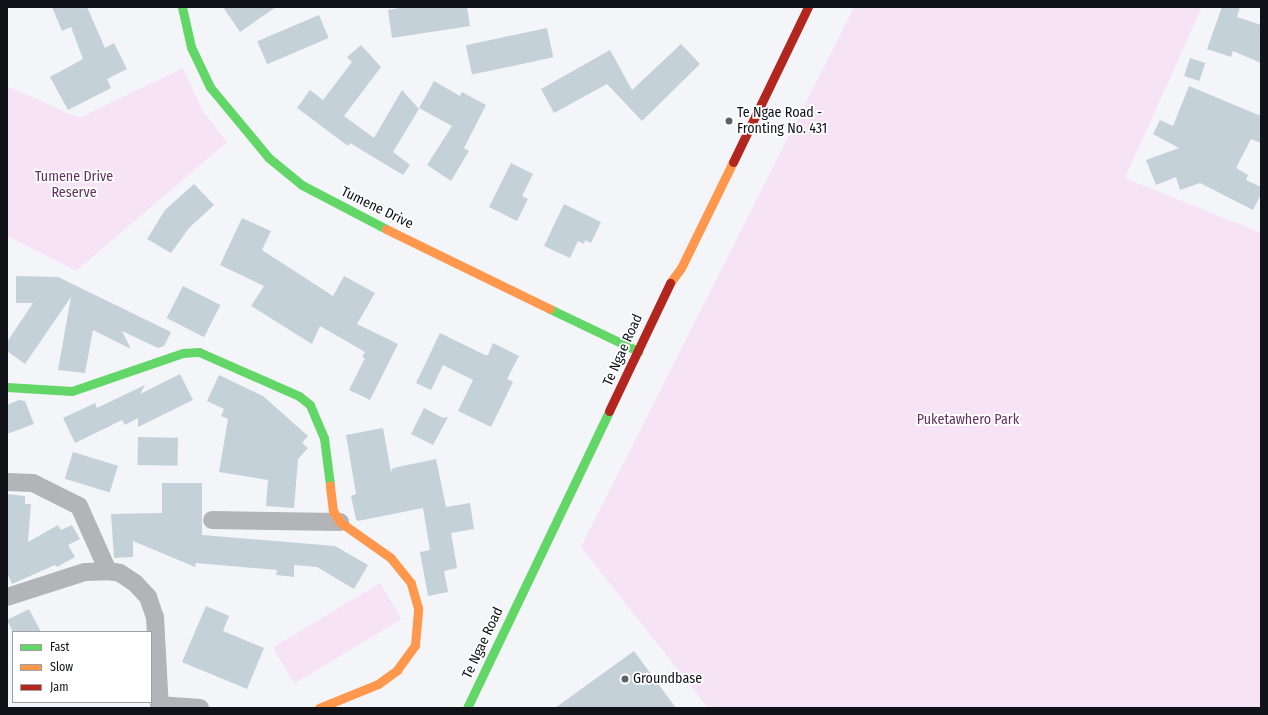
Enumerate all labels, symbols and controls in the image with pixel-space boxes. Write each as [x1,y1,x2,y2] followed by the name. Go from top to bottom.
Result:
[737,105,827,138] place label: Te Ngae Road - Fronting No. 431
[724,116,734,126] marker: Te Ngae Road - Fronting No. 431
[35,169,113,202] park label: Tumene Drive Reserve
[338,183,416,233] street label: Tumene Drive
[600,311,646,389] street label: Te Ngae Road
[917,412,1019,428] park label: Puketawhero Park
[459,605,507,681] street label: Te Ngae Road
[12,631,152,703] legend
[50,640,69,654] text: Fast
[50,660,73,674] text: Slow
[633,671,702,687] place label: Groundbase
[620,674,630,684] marker: Groundbase
[50,680,68,694] text: Jam

